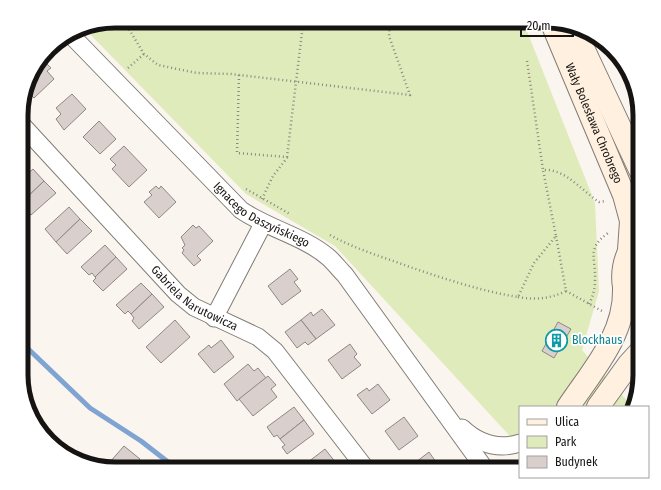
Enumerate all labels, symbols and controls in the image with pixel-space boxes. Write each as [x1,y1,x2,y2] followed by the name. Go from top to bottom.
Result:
[521,12,573,38] scale bar
[527,19,551,33] text: 20 m
[563,61,625,186] street label: Wały Bolesława Chrobrego
[211,179,312,250] street label: Ignacego Daszyńskiego
[148,263,240,334] street label: Gabriela Narutowicza
[543,327,569,353] building icon: Blockhaus
[572,333,622,347] place label: Blockhaus
[519,406,649,478] legend
[555,415,579,429] text: Ulica
[555,435,577,449] text: Park
[555,455,598,469] text: Budynek

